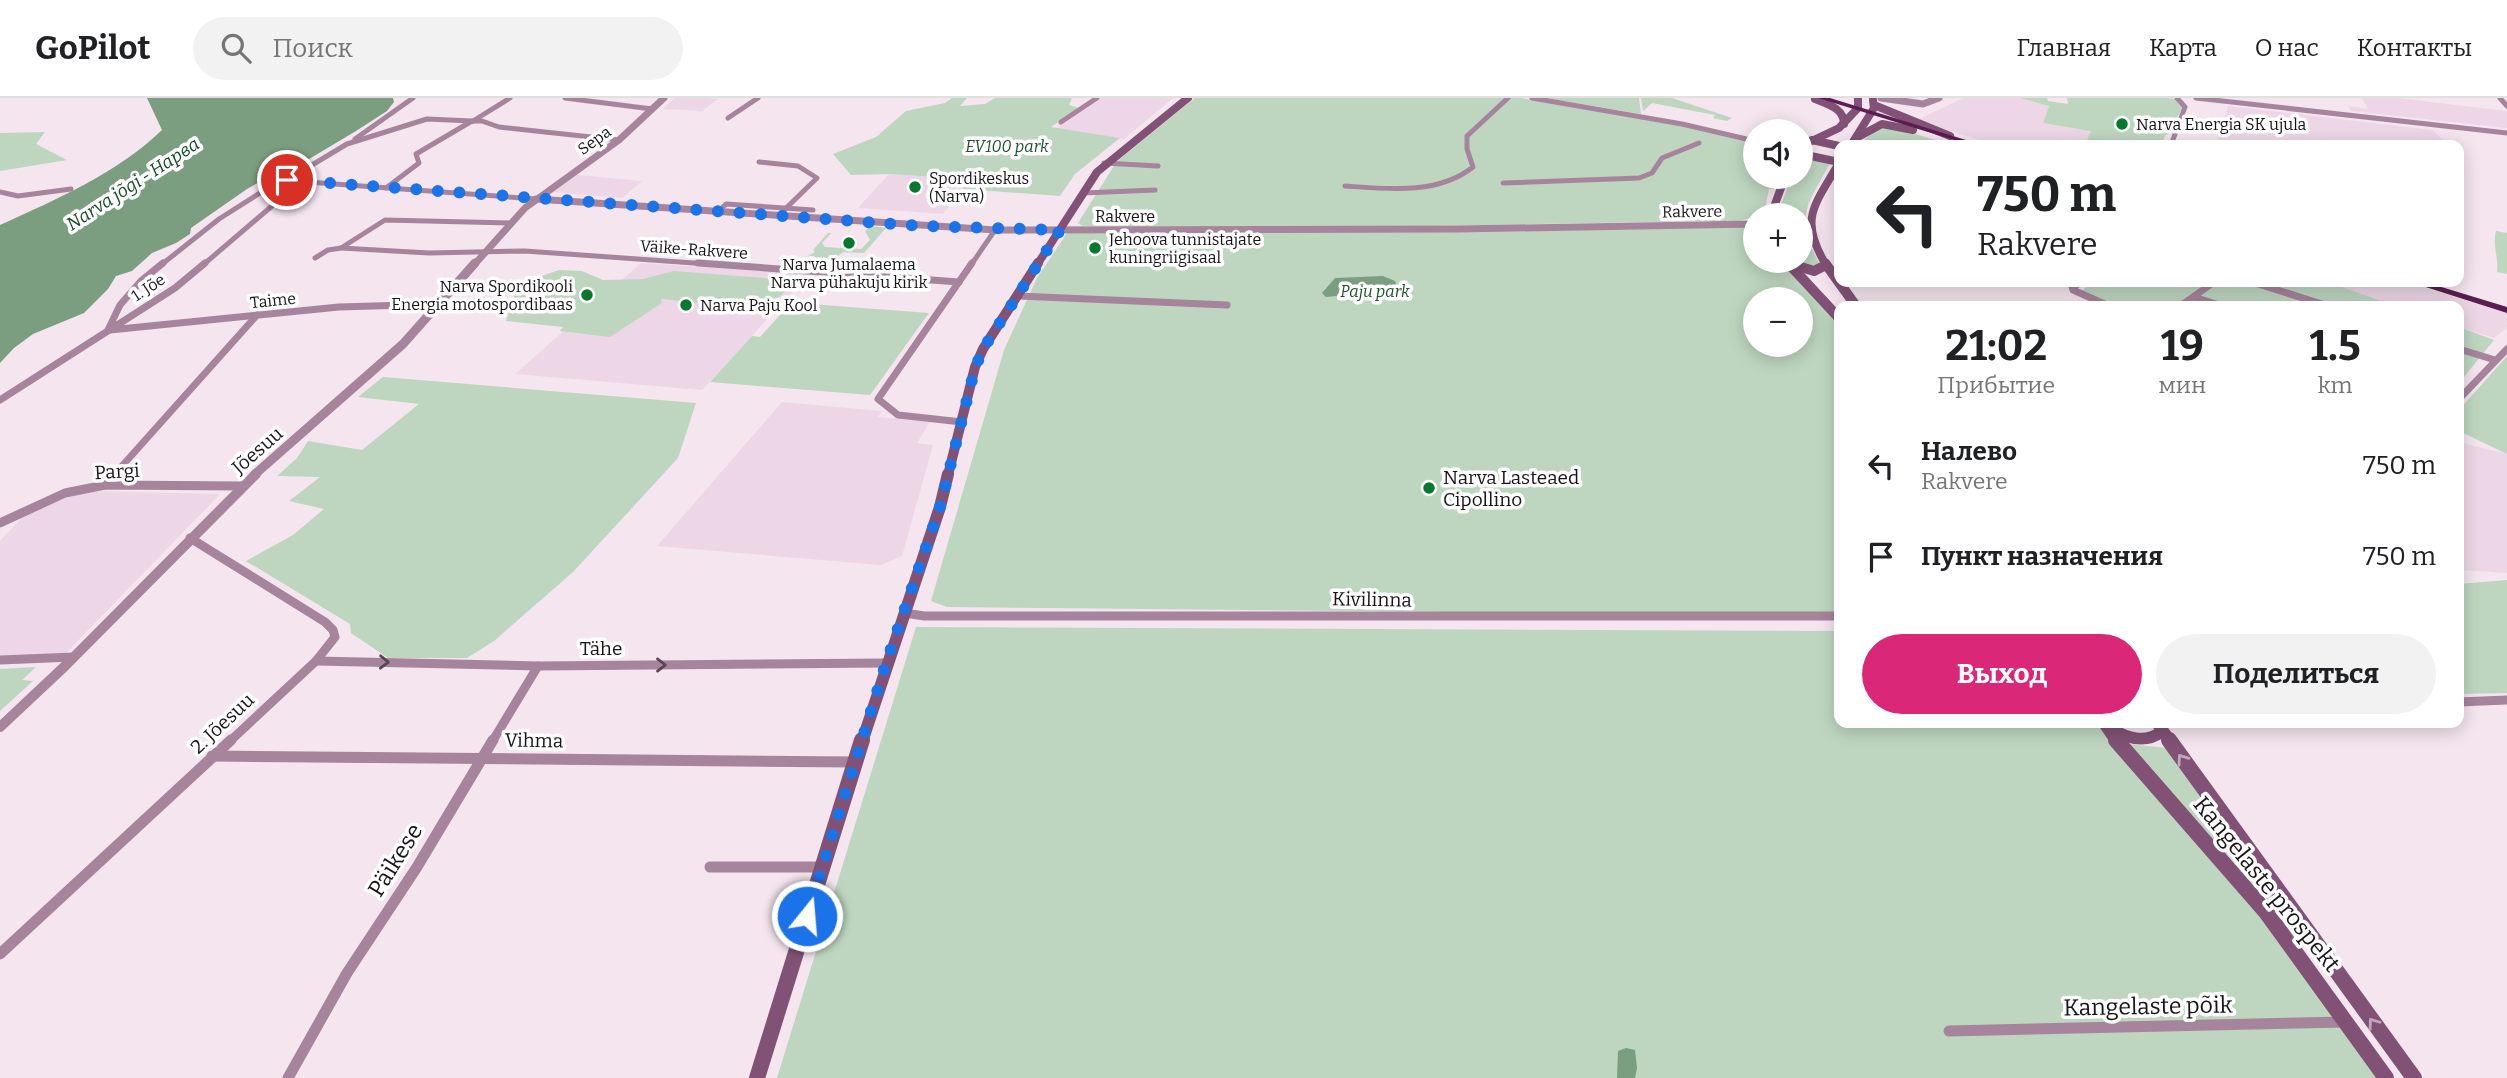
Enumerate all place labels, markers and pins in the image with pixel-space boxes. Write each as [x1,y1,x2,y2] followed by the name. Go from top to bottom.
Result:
[2136,115,2307,134] place label: Narva Energia SK ujula
[2114,116,2130,132] marker: Narva Energia SK ujula
[257,150,317,210] pin
[929,169,1029,206] place label: Spordikeskus (Narva)
[907,179,923,195] marker: Spordikeskus (Narva)
[1108,230,1261,267] place label: Jehoova tunnistajate kuningriigisaal
[841,235,857,251] marker: Narva Jumalaema Narva pühakuju kirik
[1087,240,1103,256] marker: Jehoova tunnistajate kuningriigisaal
[770,255,928,292] place label: Narva Jumalaema Narva pühakuju kirik
[391,277,573,314] place label: Narva Spordikooli Energia motospordibaas
[579,287,595,303] marker: Narva Spordikooli Energia motospordibaas
[700,296,818,315] place label: Narva Paju Kool
[678,297,694,313] marker: Narva Paju Kool
[1443,466,1579,511] place label: Narva Lasteaed Cipollino
[1421,480,1437,496] marker: Narva Lasteaed Cipollino

